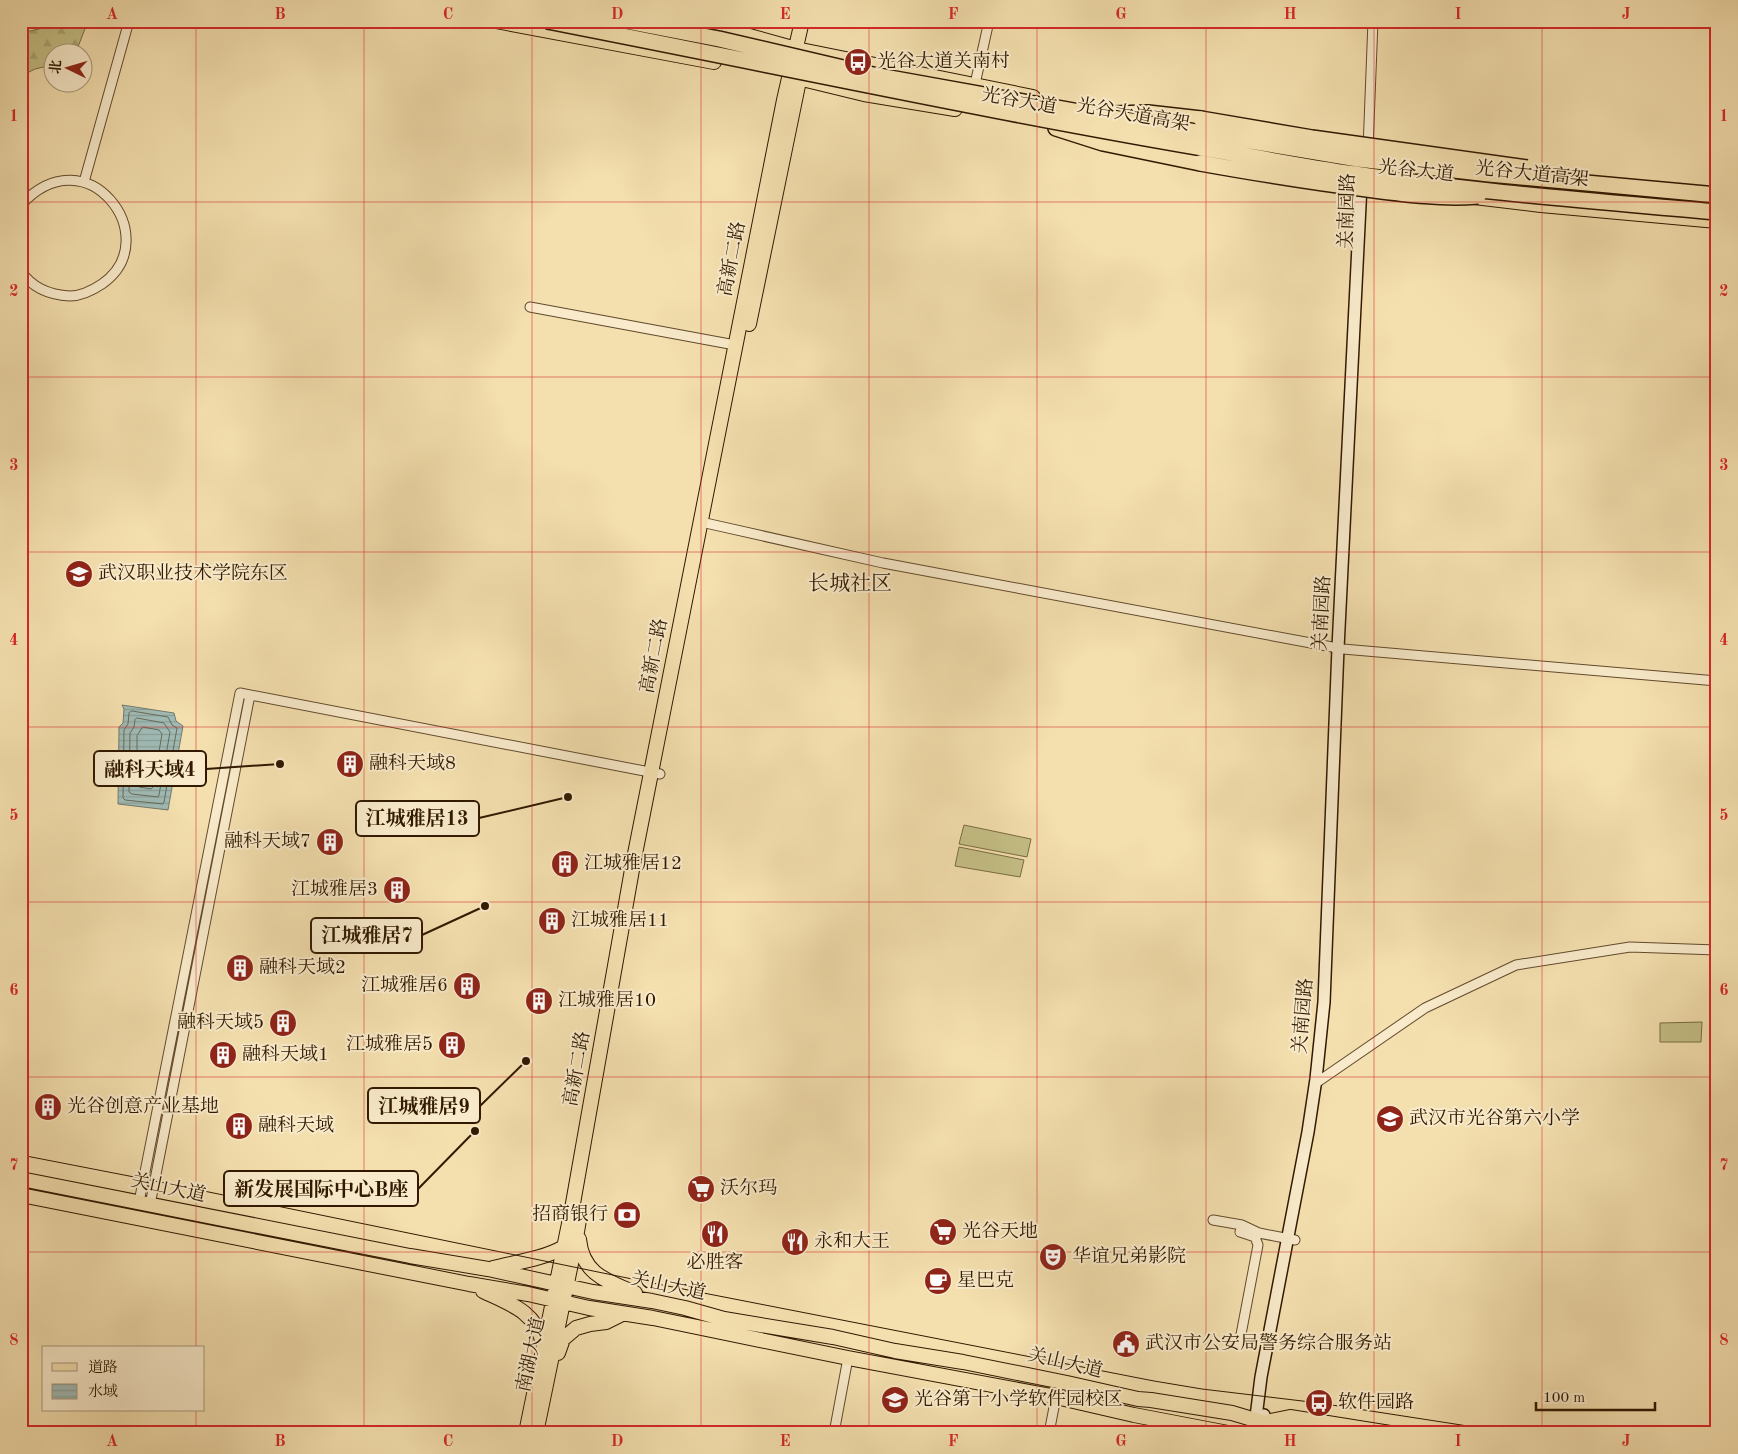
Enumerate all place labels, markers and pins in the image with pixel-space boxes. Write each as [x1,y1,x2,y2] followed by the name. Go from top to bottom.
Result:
[843,47,873,77] bus stop icon: 光谷大道关南村
[877,50,1010,72] place label: 光谷大道关南村
[64,559,94,589] school or university icon: 武汉职业技术学院东区
[98,562,288,584] place label: 武汉职业技术学院东区
[335,749,365,779] building icon: 融科天域8
[94,751,206,786] callout: 融科天域4
[369,753,456,774] place label: 融科天域8
[356,801,479,836] callout: 江城雅居13
[315,827,345,857] building icon: 融科天域7
[224,831,311,852] place label: 融科天域7
[550,849,580,879] building icon: 江城雅居12
[584,852,682,874] place label: 江城雅居12
[382,875,412,905] building icon: 江城雅居3
[291,878,378,900] place label: 江城雅居3
[537,906,567,936] building icon: 江城雅居11
[571,909,669,931] place label: 江城雅居11
[311,918,422,953] callout: 江城雅居7
[225,953,255,983] building icon: 融科天域2
[259,957,346,978] place label: 融科天域2
[452,971,482,1001] building icon: 江城雅居6
[361,974,448,996] place label: 江城雅居6
[524,986,554,1016] building icon: 江城雅居10
[558,989,656,1011] place label: 江城雅居10
[268,1008,298,1038] building icon: 融科天域5
[177,1012,264,1033] place label: 融科天域5
[437,1030,467,1060] building icon: 江城雅居5
[346,1033,433,1055] place label: 江城雅居5
[208,1040,238,1070] building icon: 融科天域1
[242,1044,329,1065] place label: 融科天域1
[368,1088,480,1123] callout: 江城雅居9
[33,1092,63,1122] building icon: 光谷创意产业基地
[67,1095,219,1117] place label: 光谷创意产业基地
[1375,1104,1405,1134] school or university icon: 武汉市光谷第六小学
[1409,1108,1580,1129] place label: 武汉市光谷第六小学
[224,1111,254,1141] building icon: 融科天域
[258,1115,334,1136] place label: 融科天域
[224,1171,418,1206] callout: 新发展国际中心B座
[686,1174,716,1204] supermarket icon: 沃尔玛
[720,1177,777,1199] place label: 沃尔玛
[612,1200,642,1230] bank icon: 招商银行
[532,1203,608,1225] place label: 招商银行
[928,1217,958,1247] supermarket icon: 光谷天地
[700,1219,730,1249] restaurant icon: 必胜客
[962,1221,1038,1242] place label: 光谷天地
[780,1227,810,1257] restaurant icon: 永和大王
[814,1230,890,1252] place label: 永和大王
[1038,1242,1068,1272] theatre icon: 华谊兄弟影院
[1072,1245,1186,1267] place label: 华谊兄弟影院
[686,1252,744,1273] place label: 必胜客
[923,1266,953,1296] cafe icon: 星巴克
[957,1270,1014,1291] place label: 星巴克
[1111,1329,1141,1359] public building icon: 武汉市公安局警务综合服务站
[1145,1332,1392,1354] place label: 武汉市公安局警务综合服务站
[880,1385,910,1415] school or university icon: 光谷第十小学软件园校区
[914,1388,1123,1410] place label: 光谷第十小学软件园校区
[1304,1388,1334,1418] bus stop icon: 软件园路
[1338,1391,1414,1413] place label: 软件园路

